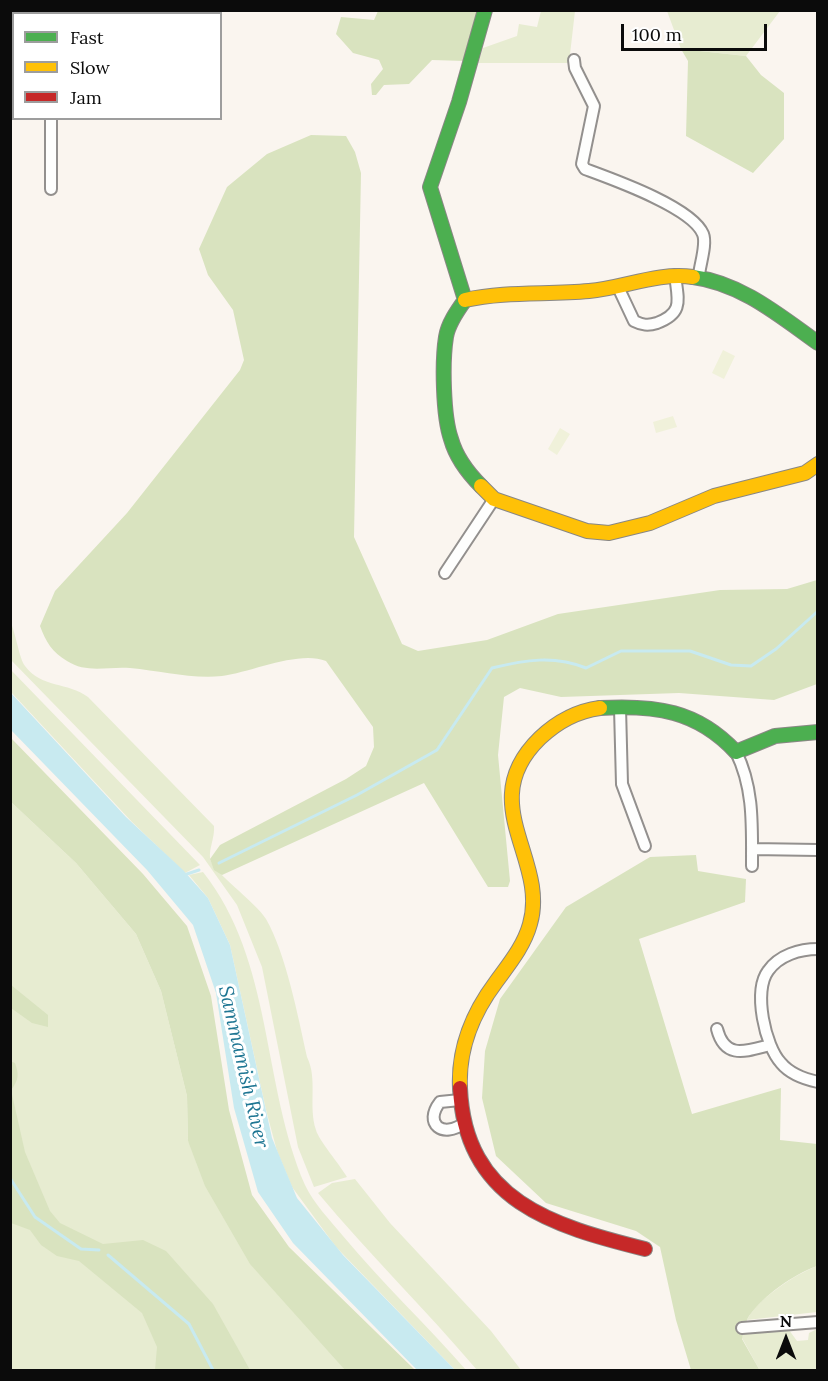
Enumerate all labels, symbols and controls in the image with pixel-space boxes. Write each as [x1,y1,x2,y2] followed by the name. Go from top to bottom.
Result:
[12,12,222,120] legend
[624,12,770,50] scale bar
[632,23,682,46] text: 100 m
[70,26,104,49] text: Fast
[70,56,110,79] text: Slow
[70,86,102,109] text: Jam
[213,984,273,1150] water label: Sammamish River
[756,1309,816,1369] north arrow
[780,1311,792,1331] text: N

